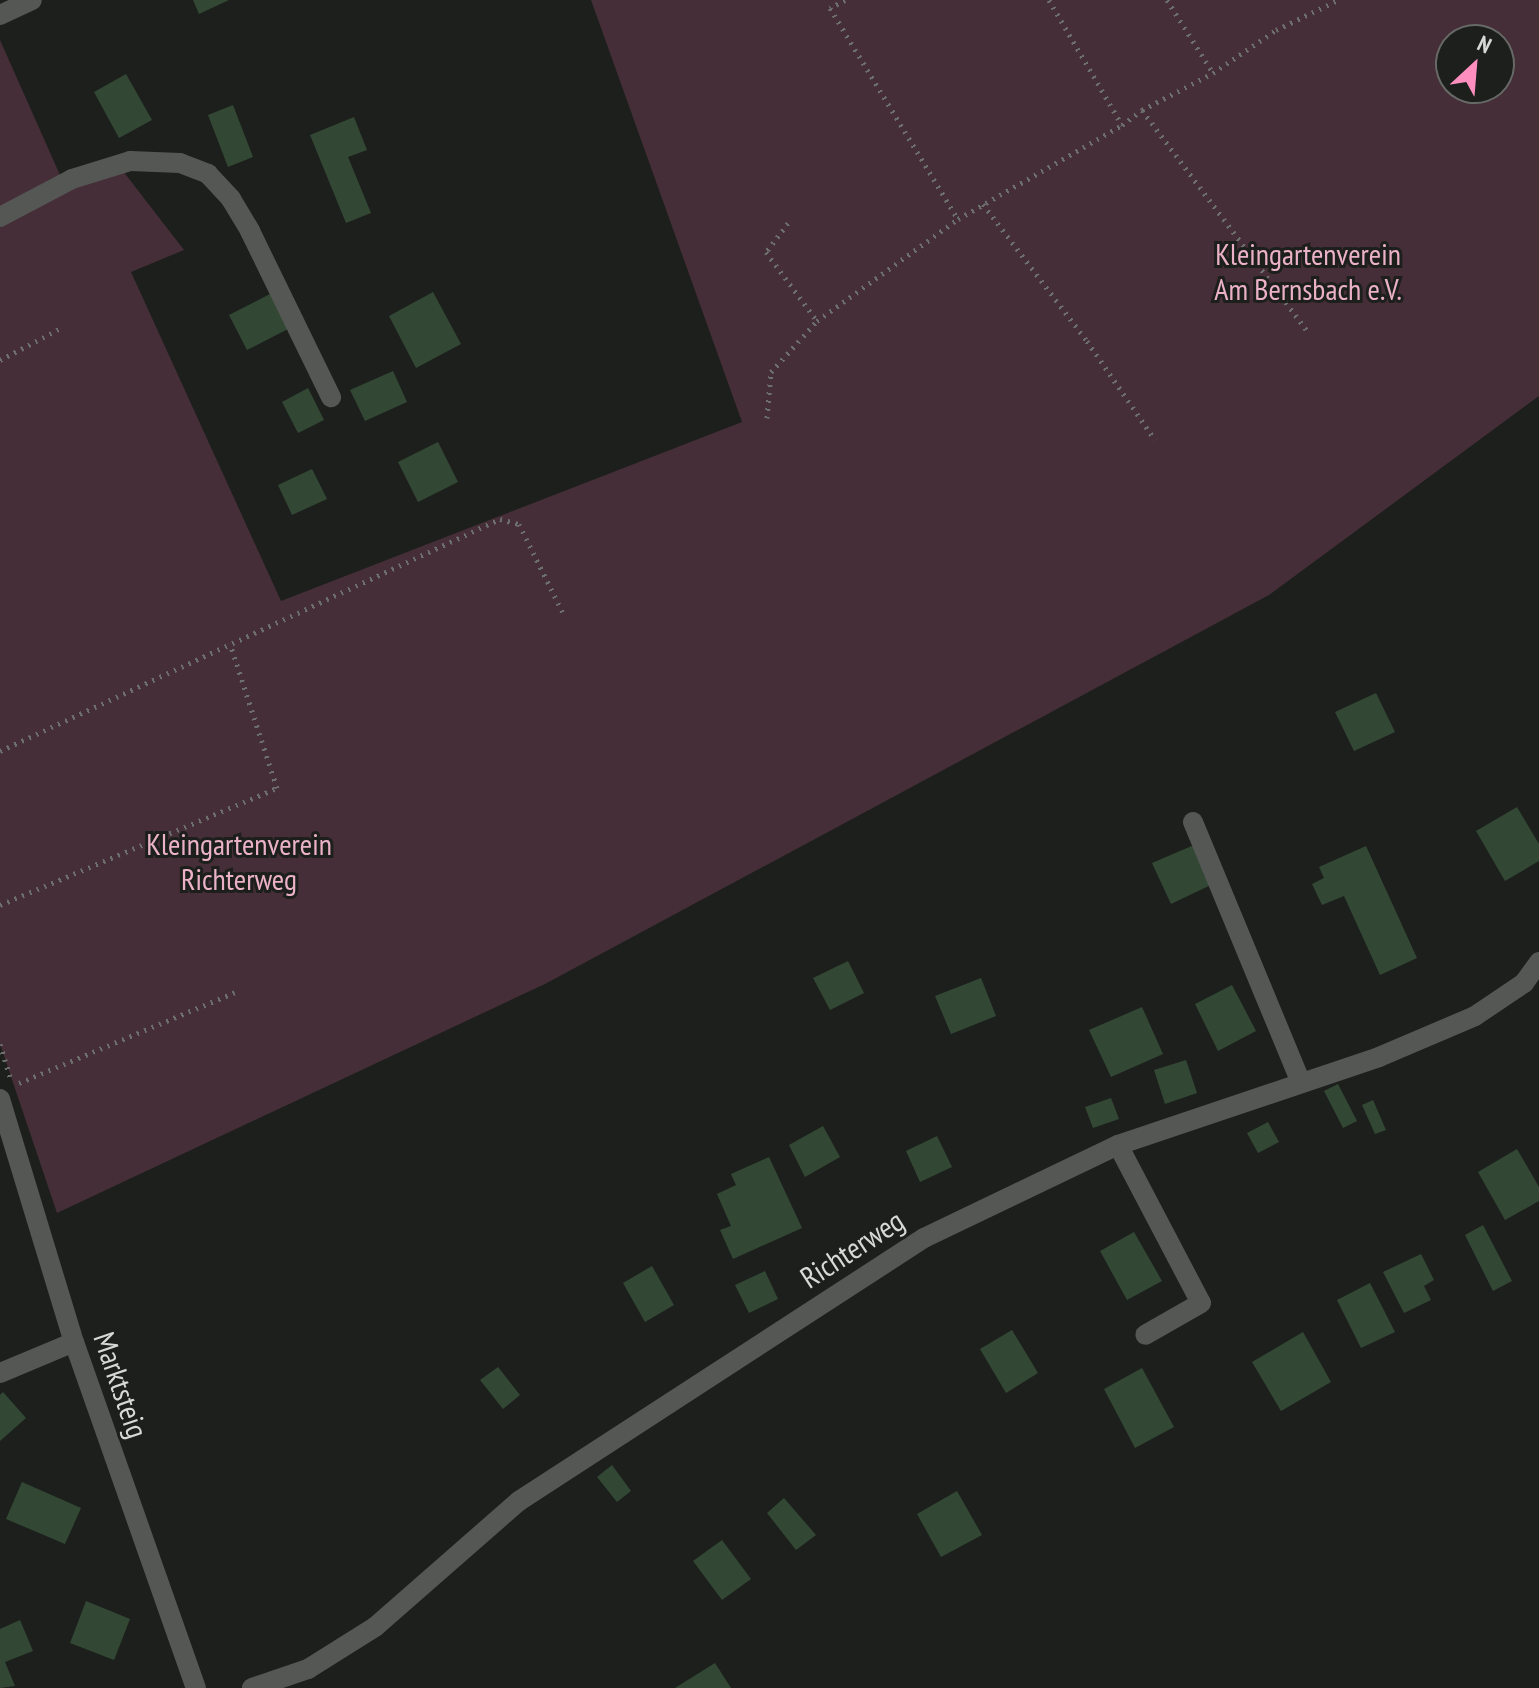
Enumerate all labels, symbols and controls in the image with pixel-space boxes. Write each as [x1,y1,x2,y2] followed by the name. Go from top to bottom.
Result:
[1435,24,1515,104] north arrow
[1473,29,1496,59] text: N
[1214,236,1402,306] park label: Kleingartenverein Am Bernsbach e.V.
[146,826,332,896] park label: Kleingartenverein Richterweg
[794,1202,910,1296] street label: Richterweg
[86,1328,156,1442] street label: Marktsteig

